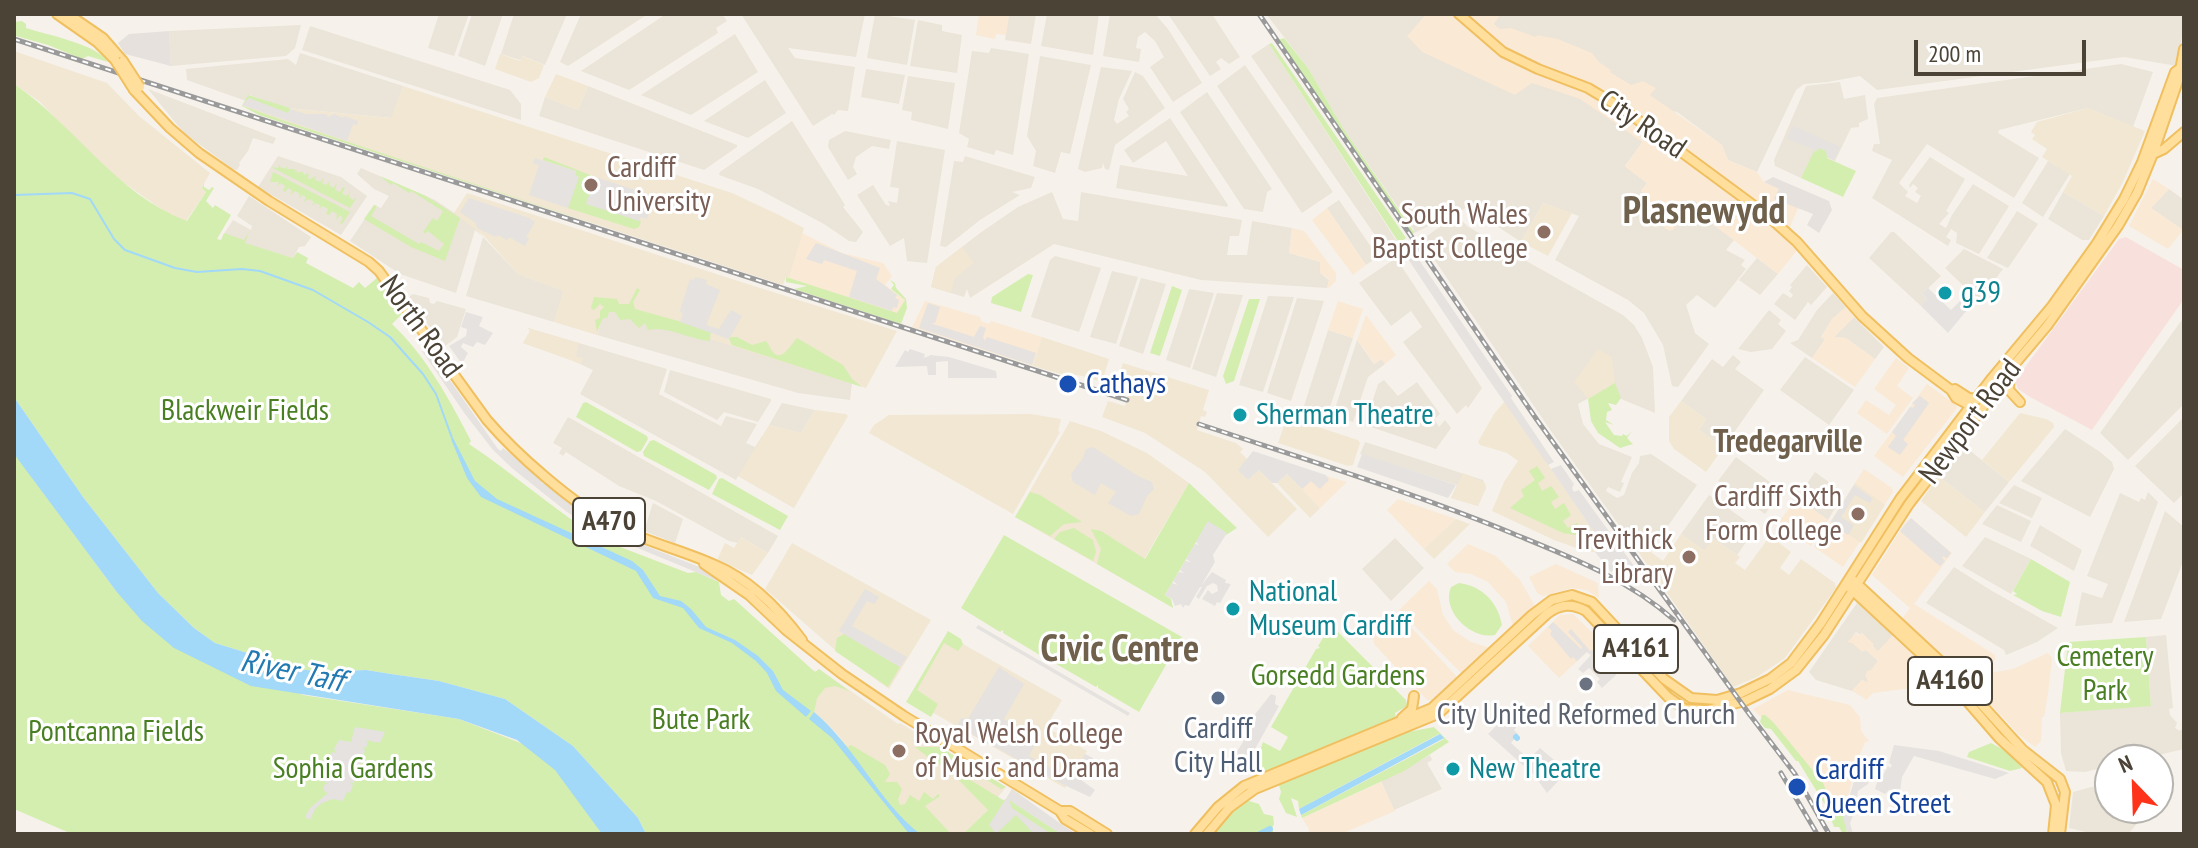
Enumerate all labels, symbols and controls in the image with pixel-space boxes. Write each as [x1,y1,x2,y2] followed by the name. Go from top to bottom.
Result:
[1918,24,2090,74] scale bar
[1928,38,1981,69] text: 200 m
[1592,83,1692,167] street label: City Road
[607,150,711,220] place label: Cardiff University
[582,176,600,194] marker: Cardiff University
[1623,189,1785,235] district label: Plasnewydd
[1372,197,1528,268] place label: South Wales Baptist College
[1535,223,1553,241] marker: South Wales Baptist College
[371,269,469,385] street label: North Road
[1961,275,2001,311] place label: g39
[1936,284,1954,302] marker: g39
[1912,353,2030,491] street label: Newport Road
[1086,366,1166,402] place label: Cathays
[1057,373,1079,395] marker: Cathays
[161,393,329,429] park label: Blackweir Fields
[1256,397,1434,433] place label: Sherman Theatre
[1231,406,1249,424] marker: Sherman Theatre
[1713,424,1863,462] district label: Tredegarville
[1705,479,1842,550] place label: Cardiff Sixth Form College
[573,498,645,546] road number: A470
[1849,505,1867,523] marker: Cardiff Sixth Form College
[1574,522,1673,592] place label: Trevithick Library
[1680,548,1698,566] marker: Trevithick Library
[1249,574,1411,644] place label: National Museum Cardiff
[1224,600,1242,618] marker: National Museum Cardiff
[1594,625,1678,673] road number: A4161
[1041,627,1199,673] district label: Civic Centre
[2056,639,2154,710] park label: Cemetery Park
[237,642,347,702] water label: River Taff
[1908,657,1992,705] road number: A4160
[1251,658,1425,694] park label: Gorsedd Gardens
[1577,675,1595,693] marker: City United Reformed Church
[1209,689,1227,707] marker: Cardiff City Hall
[1437,697,1735,733] place label: City United Reformed Church
[652,702,750,738] park label: Bute Park
[1174,711,1262,782] place label: Cardiff City Hall
[28,714,204,750] park label: Pontcanna Fields
[915,716,1123,786] place label: Royal Welsh College of Music and Drama
[890,742,908,760] marker: Royal Welsh College of Music and Drama
[2094,744,2174,824] north arrow
[2114,749,2136,779] text: N
[273,751,433,787] park label: Sophia Gardens
[1469,751,1601,787] place label: New Theatre
[1815,752,1951,822] place label: Cardiff Queen Street
[1444,760,1462,778] marker: New Theatre
[1786,776,1808,798] marker: Cardiff Queen Street

